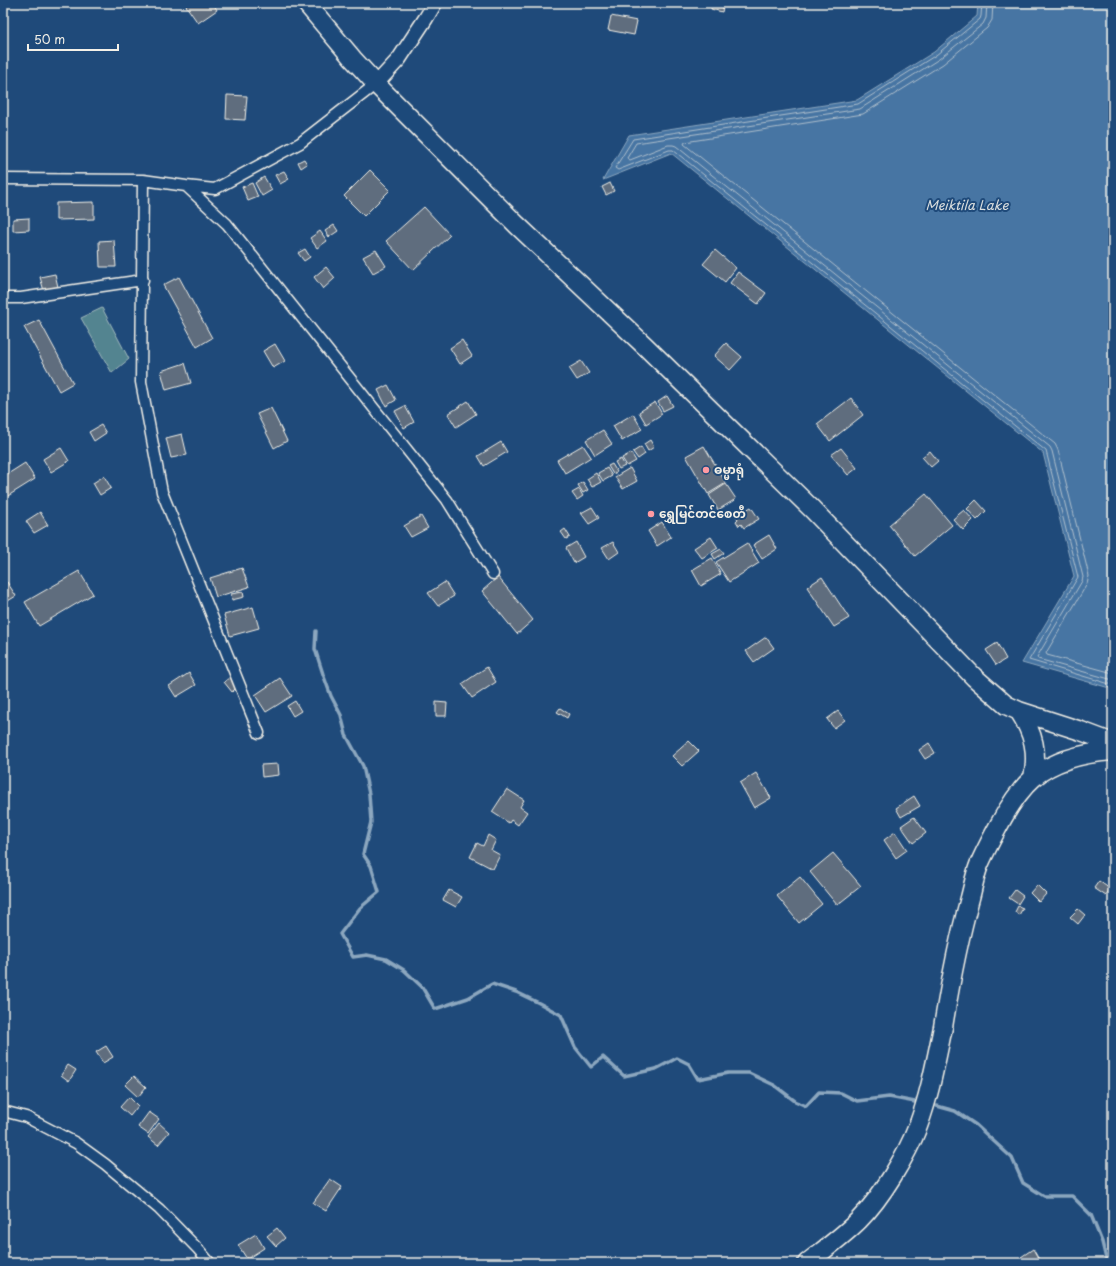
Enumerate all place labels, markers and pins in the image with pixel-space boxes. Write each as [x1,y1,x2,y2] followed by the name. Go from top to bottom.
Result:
[714,460,744,481] place label: ဓမ္မာရုံ
[701,465,711,475] marker: ဓမ္မာရုံ
[659,504,746,524] place label: ရွှေမြင်တင်စေတီ
[646,509,656,519] marker: ရွှေမြင်တင်စေတီ

